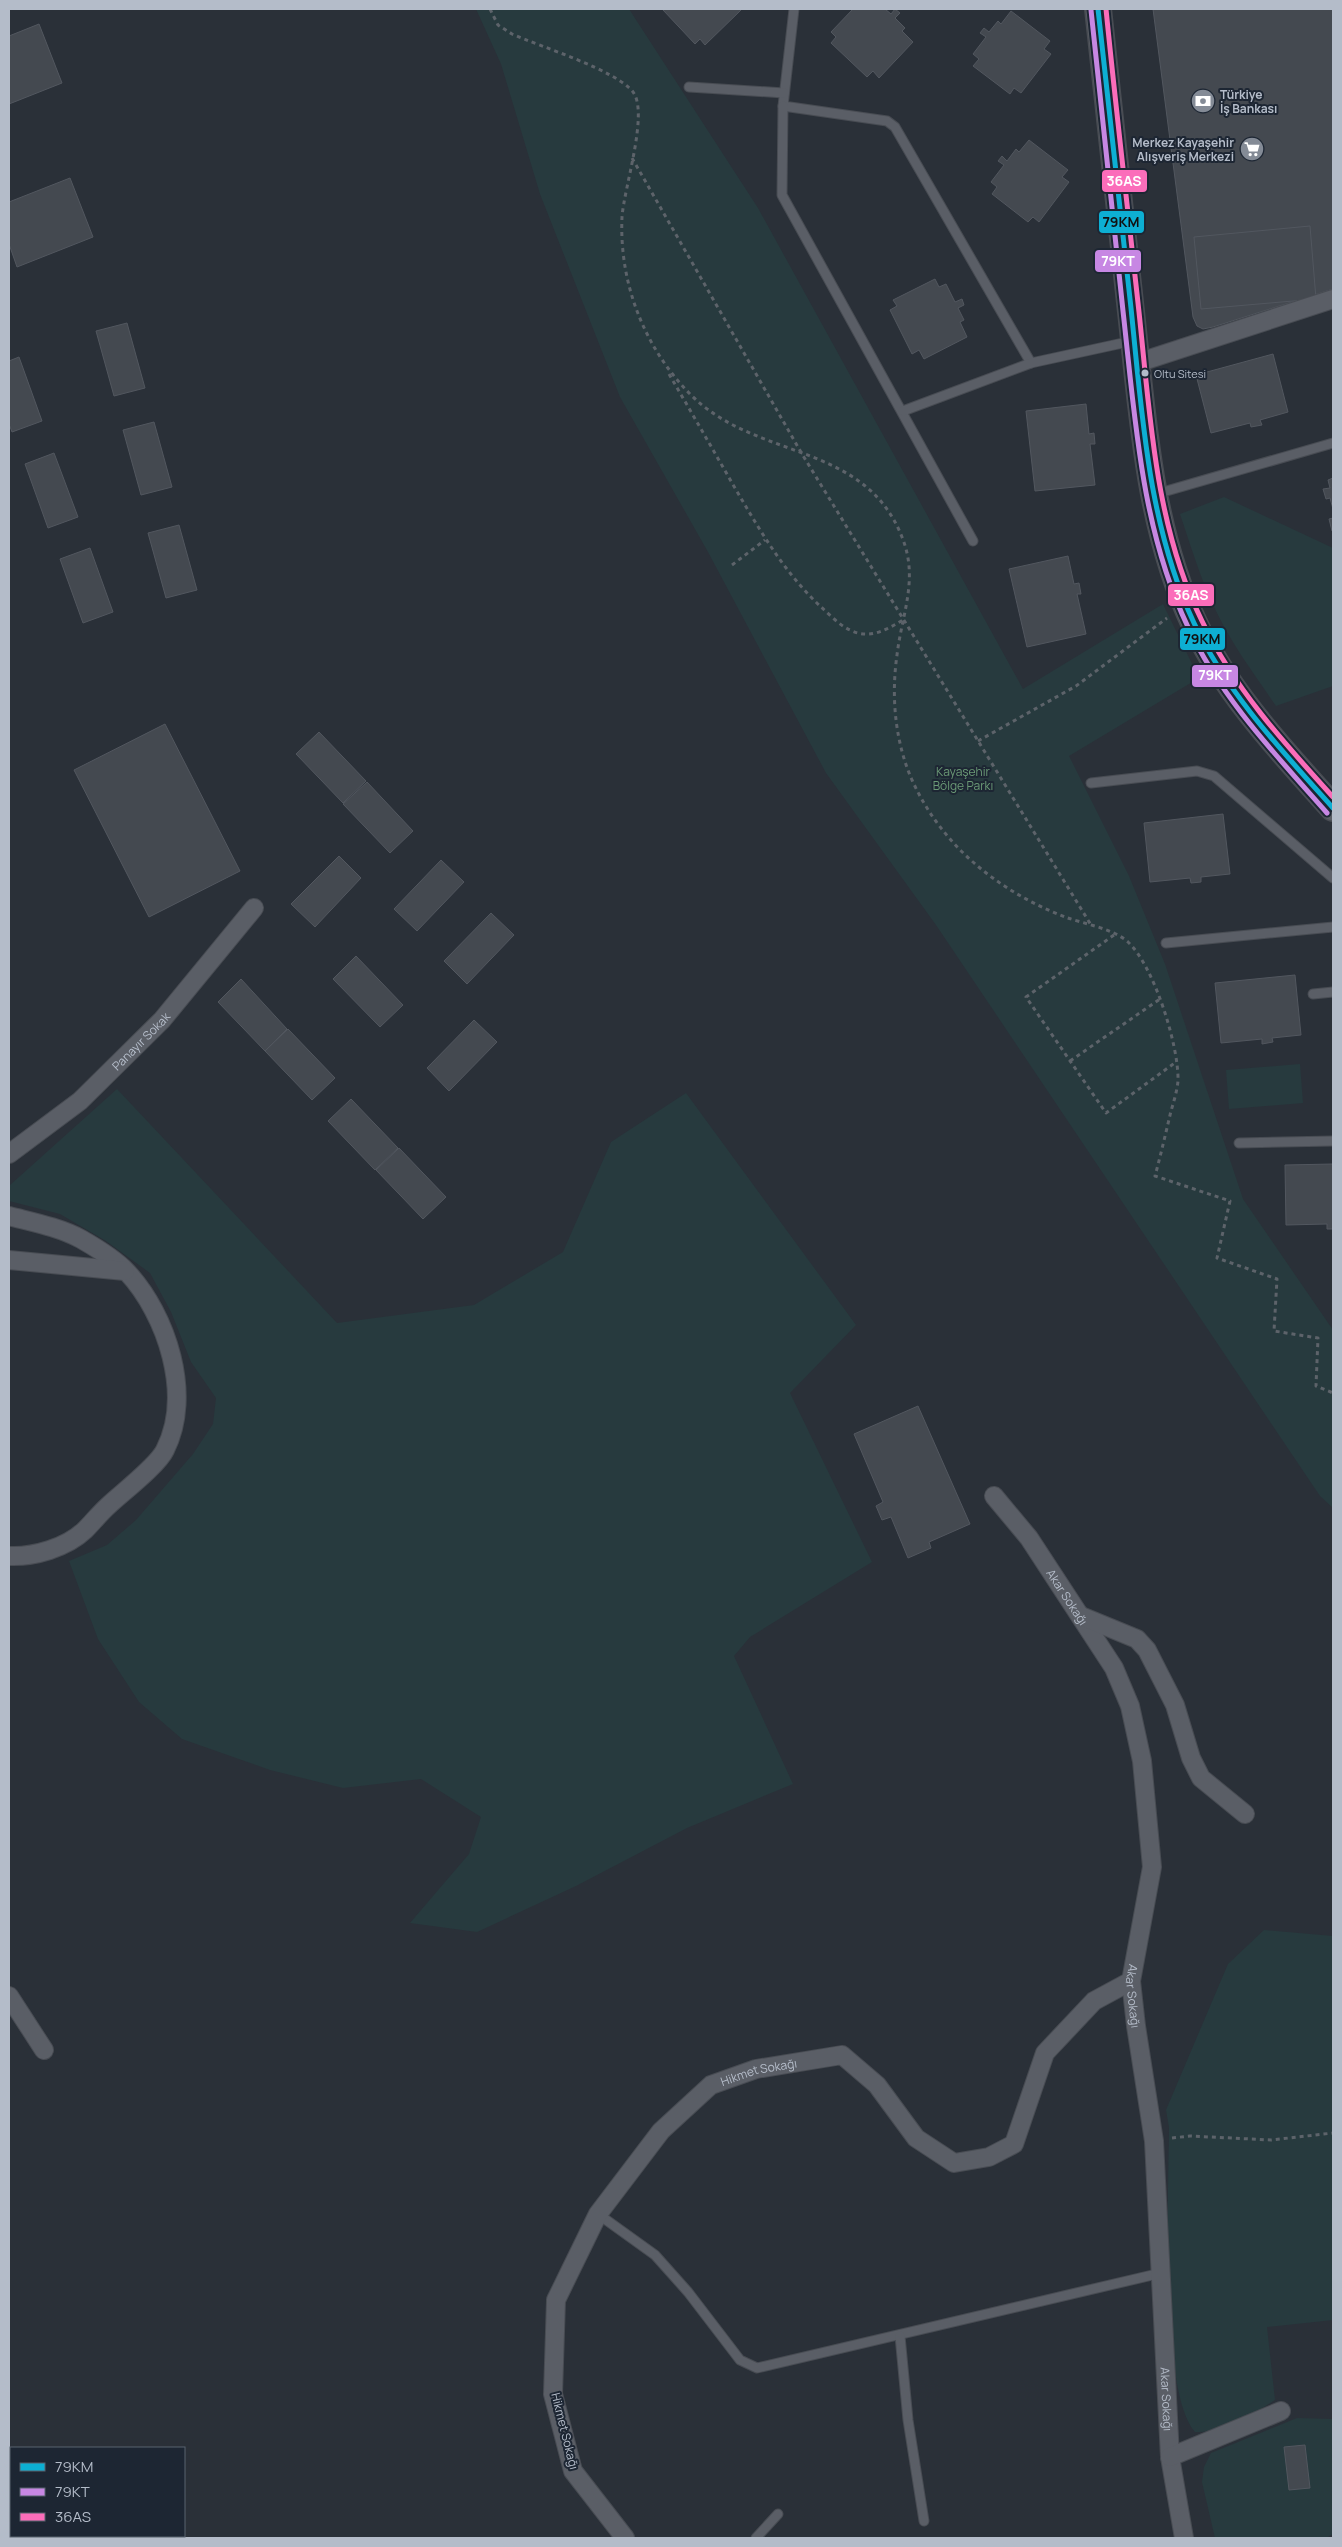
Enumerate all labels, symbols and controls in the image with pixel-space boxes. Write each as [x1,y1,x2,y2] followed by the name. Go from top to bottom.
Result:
[1220,86,1278,117] place label: Türkiye İş Bankası
[1190,88,1216,114] bank icon: Türkiye İş Bankası
[1132,134,1234,165] place label: Merkez Kayaşehir Alışveriş Merkezi
[1239,136,1265,162] supermarket icon: Merkez Kayaşehir Alışveriş Merkezi
[1101,169,1148,193] line badge: 36AS
[1106,171,1142,190] text: 36AS
[1098,210,1145,234] line badge: 79KM
[1102,212,1140,231] text: 79KM
[1094,249,1142,273] line badge: 79KT
[1101,251,1135,270] text: 79KT
[1154,366,1206,381] place label: Oltu Sitesi
[1140,368,1150,378] marker: Oltu Sitesi
[1167,583,1215,607] line badge: 36AS
[1173,585,1209,604] text: 36AS
[1179,627,1226,651] line badge: 79KM
[1183,629,1221,648] text: 79KM
[1191,664,1239,688] line badge: 79KT
[1198,665,1232,684] text: 79KT
[933,763,993,794] park label: Kayaşehir Bölge Parkı
[108,1007,174,1074] street label: Panayır Sokak
[1043,1565,1092,1628] street label: Akar Sokağı
[1122,1963,1145,2029] street label: Akar Sokağı
[718,2054,798,2089] street label: Hikmet Sokağı
[1157,2367,1177,2431] street label: Akar Sokağı
[547,2391,583,2471] street label: Hikmet Sokağı
[10,2447,185,2537] legend
[55,2456,93,2477] text: 79KM
[55,2481,90,2502] text: 79KT
[55,2506,91,2527] text: 36AS

